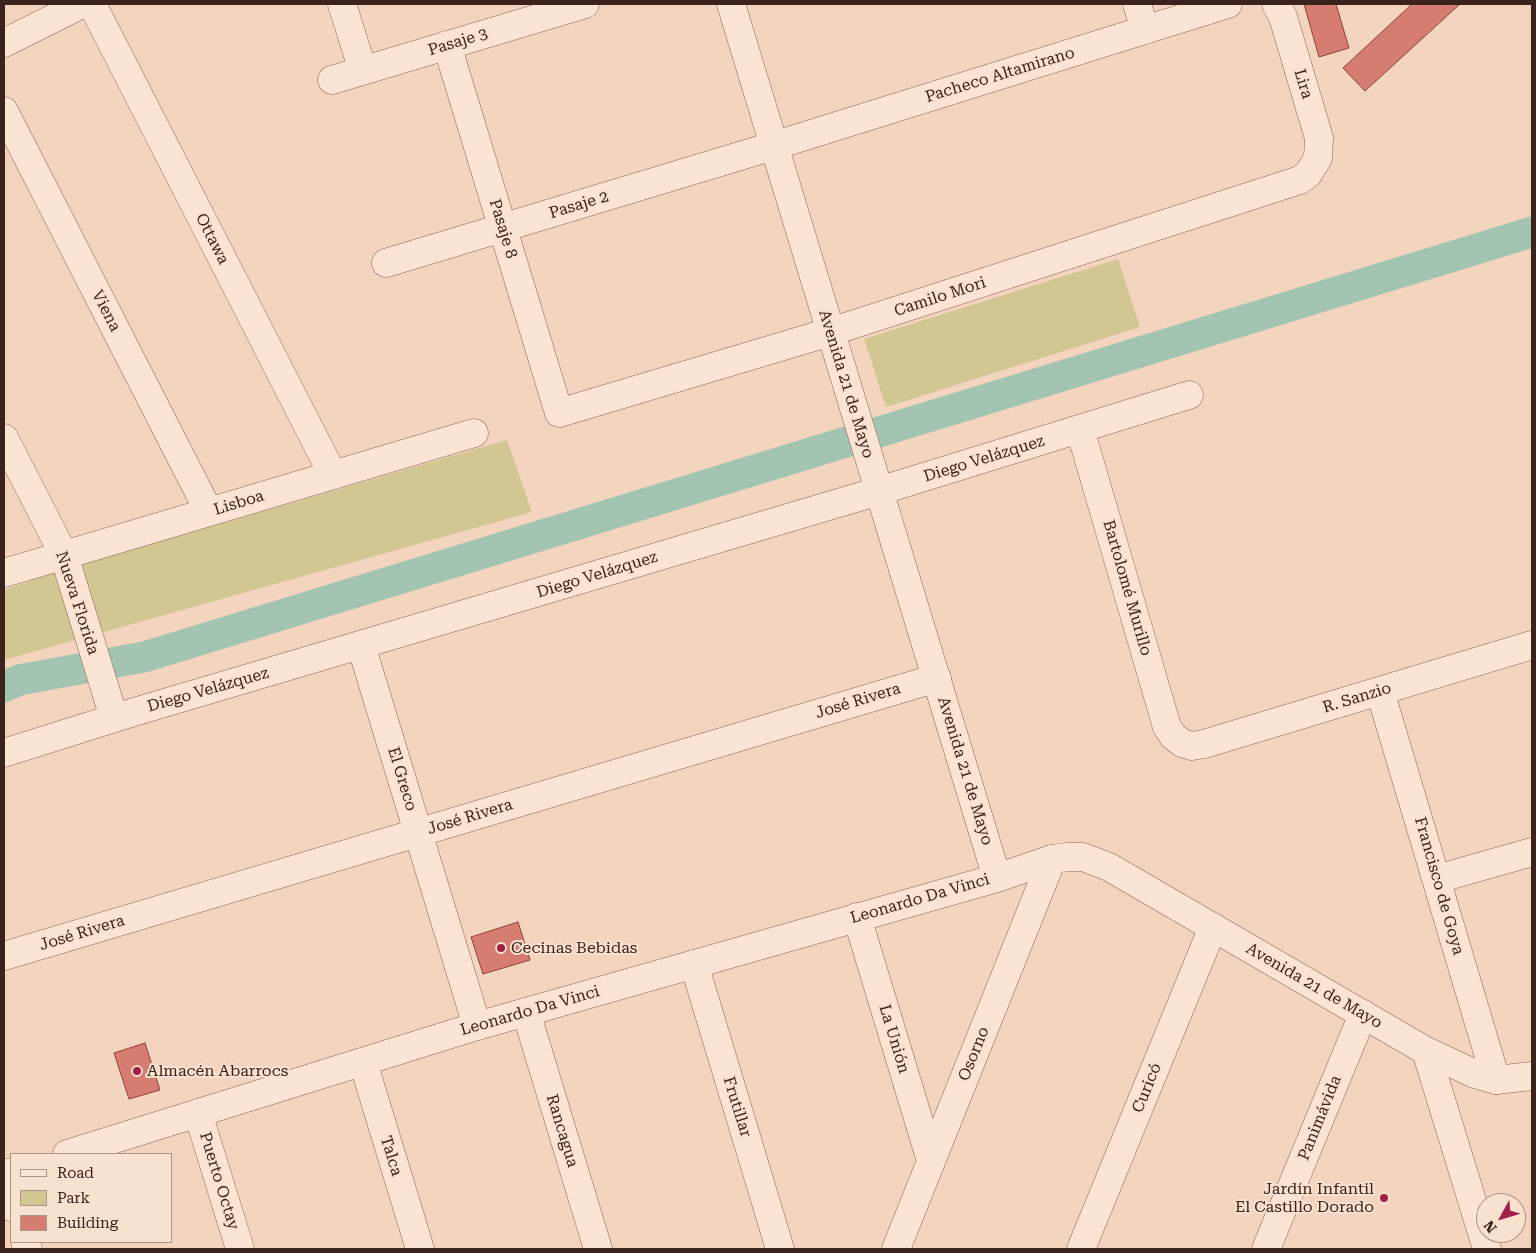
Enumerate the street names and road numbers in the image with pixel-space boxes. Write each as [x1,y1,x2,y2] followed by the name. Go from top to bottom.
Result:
[426,24,490,60] street label: Pasaje 3
[923,43,1077,107] street label: Pacheco Altamirano
[1289,67,1317,101] street label: Lira
[547,187,611,223] street label: Pasaje 2
[485,197,521,261] street label: Pasaje 8
[191,210,233,268] street label: Ottawa
[892,273,988,321] street label: Camilo Mori
[87,287,125,335] street label: Viena
[814,307,878,461] street label: Avenida 21 de Mayo
[921,432,1047,486] street label: Diego Velázquez
[212,486,266,520] street label: Lisboa
[1098,518,1156,658] street label: Bartolomé Murillo
[534,548,660,602] street label: Diego Velázquez
[51,549,103,657] street label: Nueva Florida
[145,664,271,716] street label: Diego Velázquez
[1320,678,1394,718] street label: R. Sanzio
[813,679,903,723] street label: José Rivera
[933,694,997,848] street label: Avenida 21 de Mayo
[383,745,421,813] street label: El Greco
[425,795,515,839] street label: José Rivera
[1410,815,1468,957] street label: Francisco de Goya
[848,870,992,928] street label: Leonardo Da Vinci
[37,911,127,955] street label: José Rivera
[1242,939,1386,1033] street label: Avenida 21 de Mayo
[458,982,602,1040] street label: Leonardo Da Vinci
[874,1002,914,1076] street label: La Unión
[954,1024,994,1084] street label: Osorno
[1128,1060,1166,1116] street label: Curicó
[1294,1073,1346,1163] street label: Panimávida
[719,1074,755,1140] street label: Frutillar
[542,1092,582,1170] street label: Rancagua
[195,1130,243,1232] street label: Puerto Octay
[376,1134,406,1178] street label: Talca

